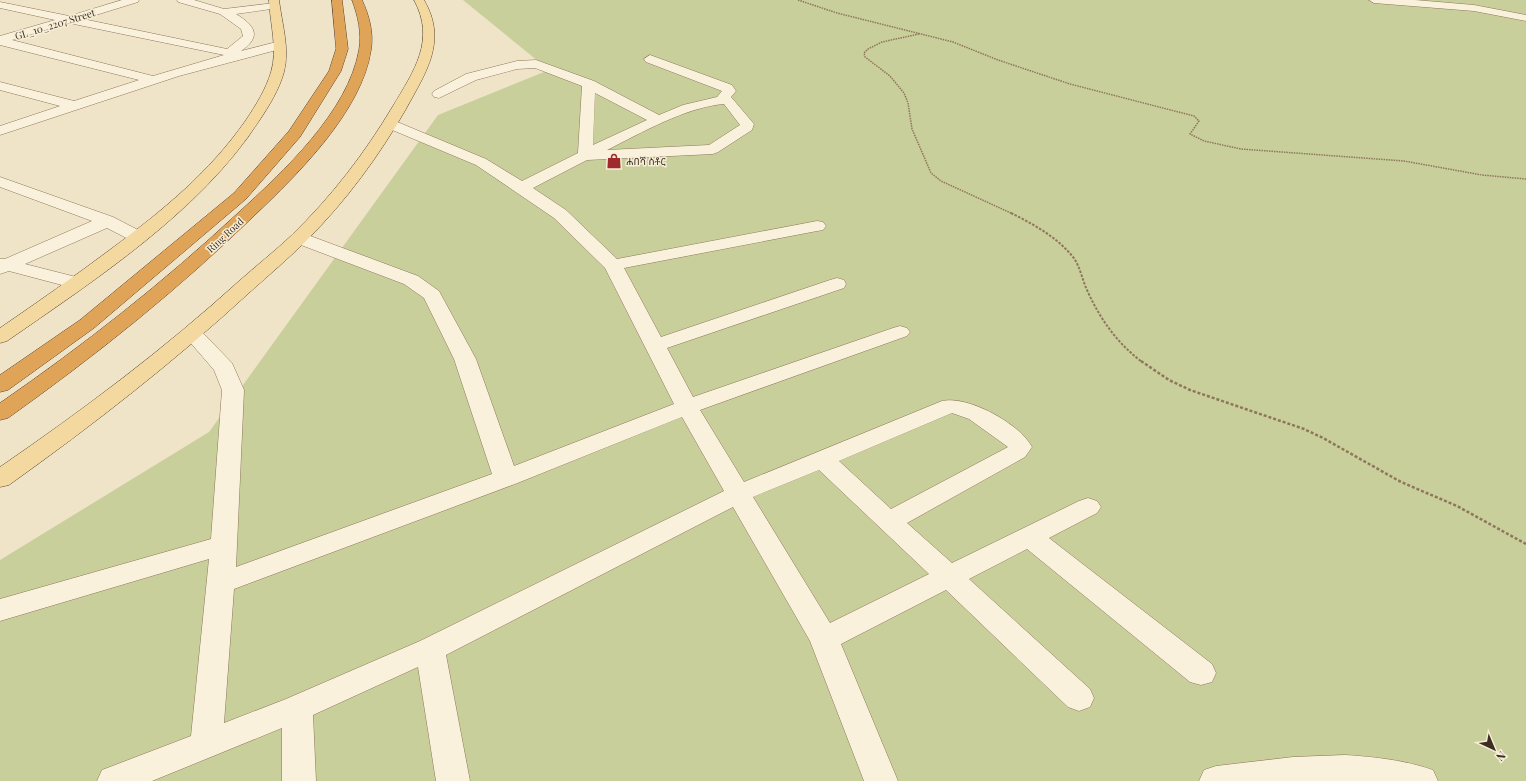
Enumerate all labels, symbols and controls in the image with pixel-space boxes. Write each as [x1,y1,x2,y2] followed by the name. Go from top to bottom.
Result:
[13,5,97,43] street label: GL_10_2207 Street
[605,152,623,170] shop icon: ሐበሻ ስቶር
[626,154,666,168] place label: ሐበሻ ስቶር
[203,214,247,256] street label: Ring Road
[1474,729,1514,769] north arrow
[1493,748,1509,765] text: N

